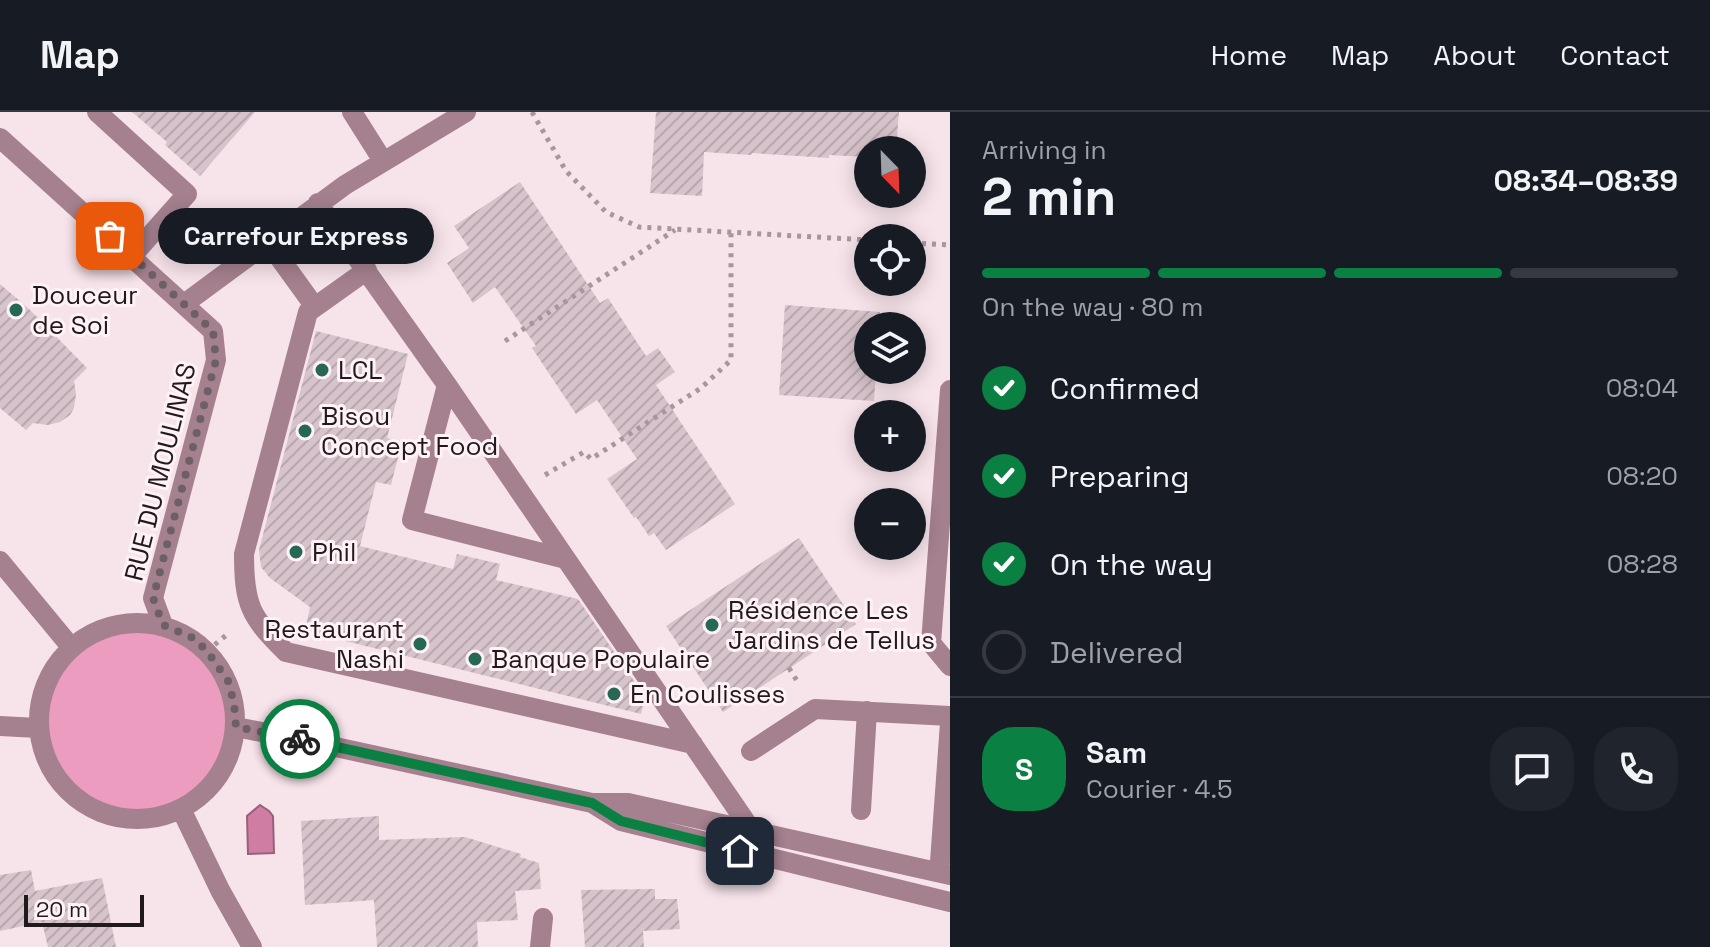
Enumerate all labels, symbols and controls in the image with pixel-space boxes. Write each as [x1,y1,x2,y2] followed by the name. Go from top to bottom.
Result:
[40,31,120,79] text: Map
[1211,37,1287,73] text: Home
[1331,37,1389,73] text: Map
[1433,37,1516,73] text: About
[1560,37,1670,73] text: Contact
[982,133,1106,167] text: Arriving in
[854,136,926,208] north arrow
[854,136,926,560] map controls
[1494,161,1678,200] text: 08:34–08:39
[982,164,1116,230] text: 2 min
[76,202,144,270] pin
[158,208,434,264] callout: Carrefour Express
[88,214,132,258] icon: bag
[184,219,408,253] text: Carrefour Express
[854,224,926,296] button: locate
[32,278,138,342] place label: Douceur de Soi
[982,290,1203,324] text: On the way · 80 m
[7,301,25,319] marker: Douceur de Soi
[854,312,926,384] button: layers
[338,353,383,387] place label: LCL
[116,359,204,585] street label: RUE DU MOULINAS
[313,361,331,379] marker: LCL
[982,366,1026,410] icon: check
[1050,369,1200,408] text: Confirmed
[1606,371,1678,405] text: 08:04
[321,399,498,463] place label: Bisou Concept Food
[854,400,926,472] button: +
[296,422,314,440] marker: Bisou Concept Food
[982,454,1026,498] icon: check
[1050,457,1189,496] text: Preparing
[1606,459,1678,493] text: 08:20
[854,488,926,560] button: −
[312,535,356,569] place label: Phil
[982,542,1026,586] icon: check
[287,543,305,561] marker: Phil
[1050,545,1213,584] text: On the way
[1607,547,1678,581] text: 08:28
[728,593,935,657] place label: Résidence Les Jardins de Tellus
[265,612,404,676] place label: Restaurant Nashi
[703,616,721,634] marker: Résidence Les Jardins de Tellus
[1050,633,1184,672] text: Delivered
[411,635,429,653] marker: Restaurant Nashi
[491,642,710,676] place label: Banque Populaire
[466,650,484,668] marker: Banque Populaire
[630,677,785,711] place label: En Coulisses
[605,685,623,703] marker: En Coulisses
[260,699,340,779] courier
[278,717,322,761] icon: bike
[1490,727,1574,811] button: chat
[1594,727,1678,811] button: phone
[1086,733,1147,772] text: Sam
[1015,750,1033,789] text: S
[1086,772,1233,806] text: Courier · 4.5
[706,817,774,885] pin
[718,829,762,873] icon: home
[24,891,144,927] scale bar
[36,895,88,923] text: 20 m

